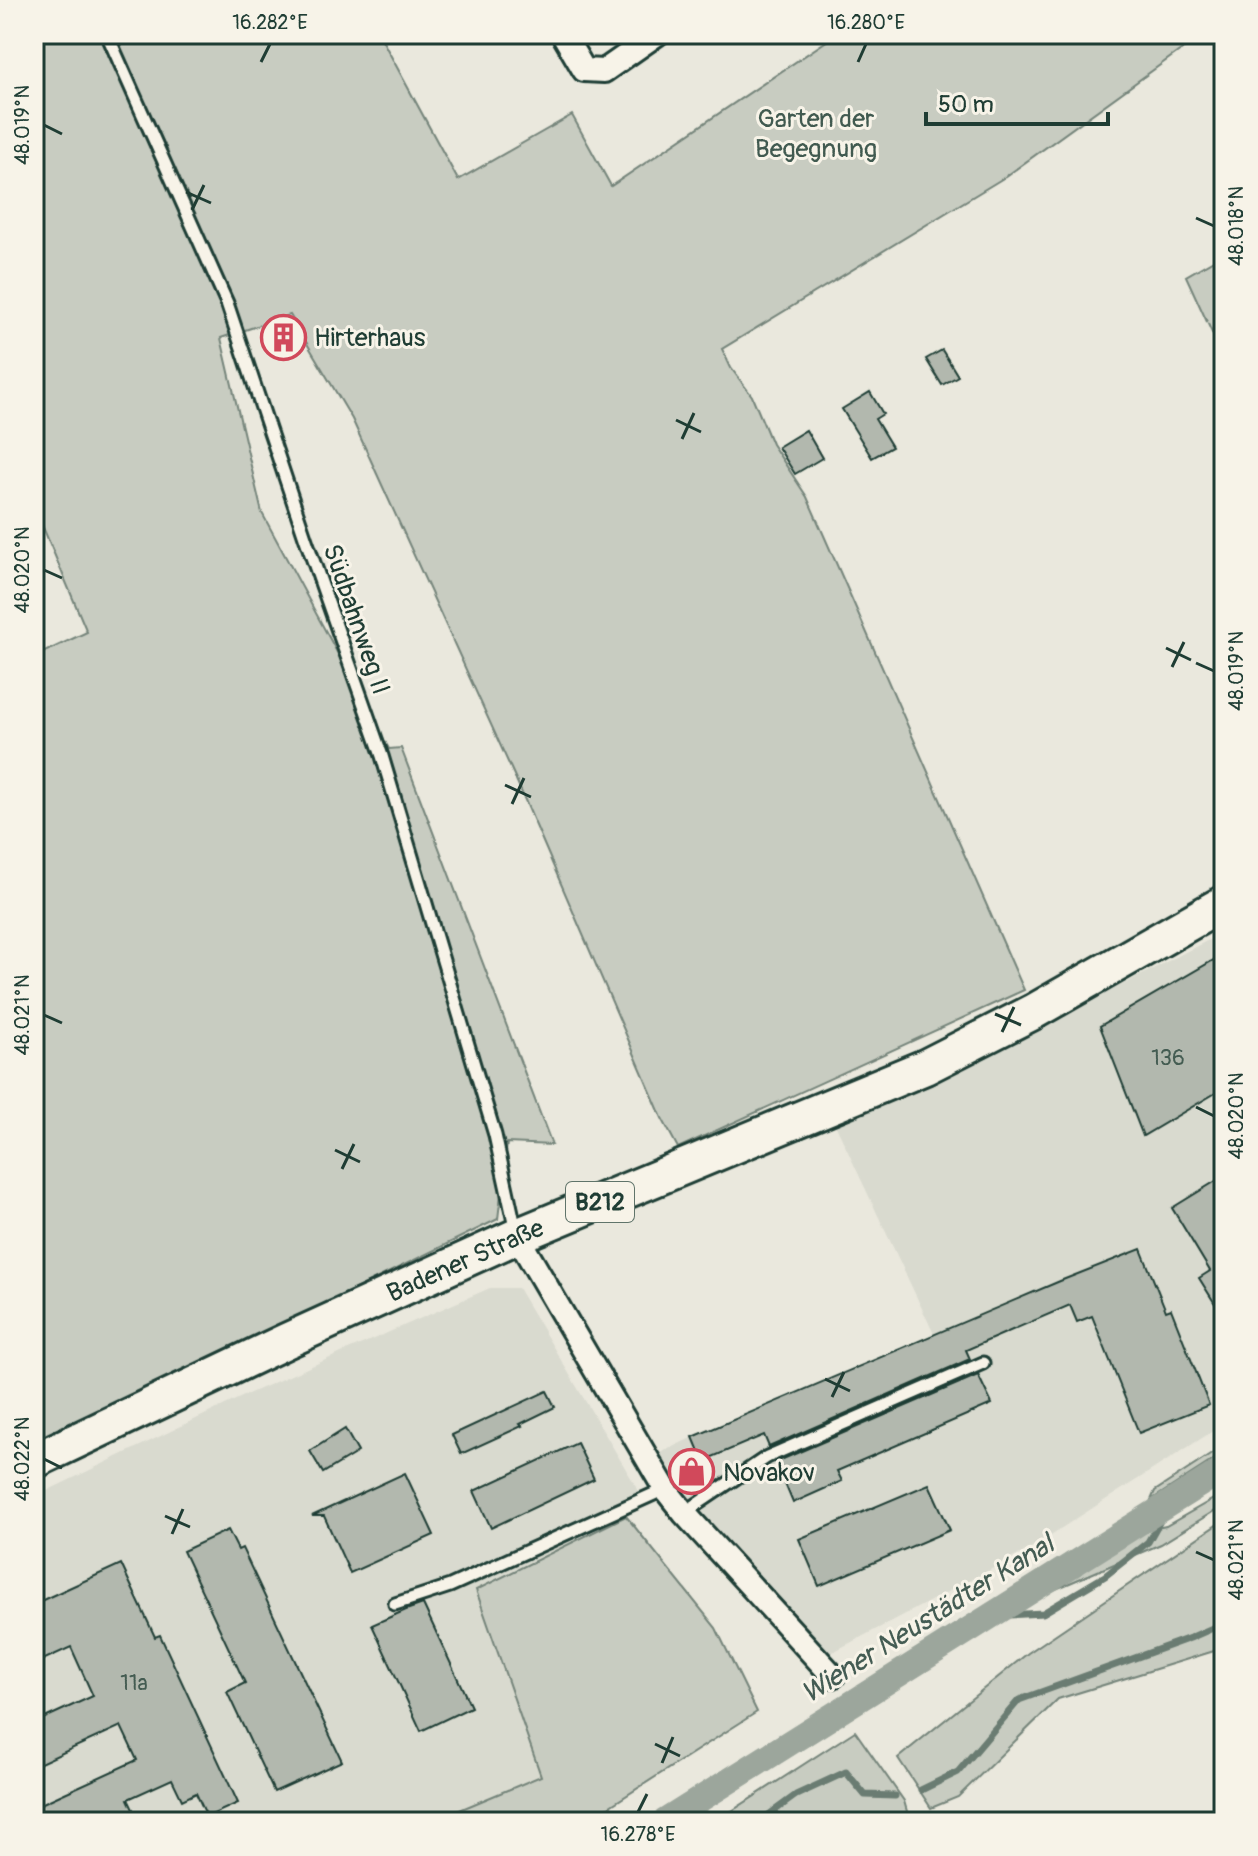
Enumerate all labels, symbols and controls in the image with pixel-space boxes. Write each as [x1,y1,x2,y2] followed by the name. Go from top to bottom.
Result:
[232,10,308,35] text: 16.282°E
[827,10,905,35] text: 16.280°E
[926,76,1108,126] scale bar
[10,85,35,165] text: 48.019°N
[938,90,994,119] text: 50 m
[755,103,877,165] park label: Garten der Begegnung
[1224,186,1249,266] text: 48.018°N
[259,313,307,361] building icon: Hirterhaus
[314,322,426,354] place label: Hirterhaus
[10,527,35,613] text: 48.020°N
[315,540,397,699] street label: Südbahnweg II
[1224,631,1249,711] text: 48.019°N
[10,975,35,1056] text: 48.021°N
[1151,1044,1185,1072] house number: 136
[1224,1073,1249,1159] text: 48.020°N
[566,1182,634,1222] road number: B212
[382,1212,549,1310] street label: Badener Straße
[10,1417,35,1501] text: 48.022°N
[668,1448,716,1496] shop icon: Novakov
[723,1457,815,1489] place label: Novakov
[1224,1520,1249,1601] text: 48.021°N
[795,1525,1063,1711] water label: Wiener Neustädter Kanal
[120,1669,148,1697] house number: 11a
[601,1822,675,1847] text: 16.278°E

